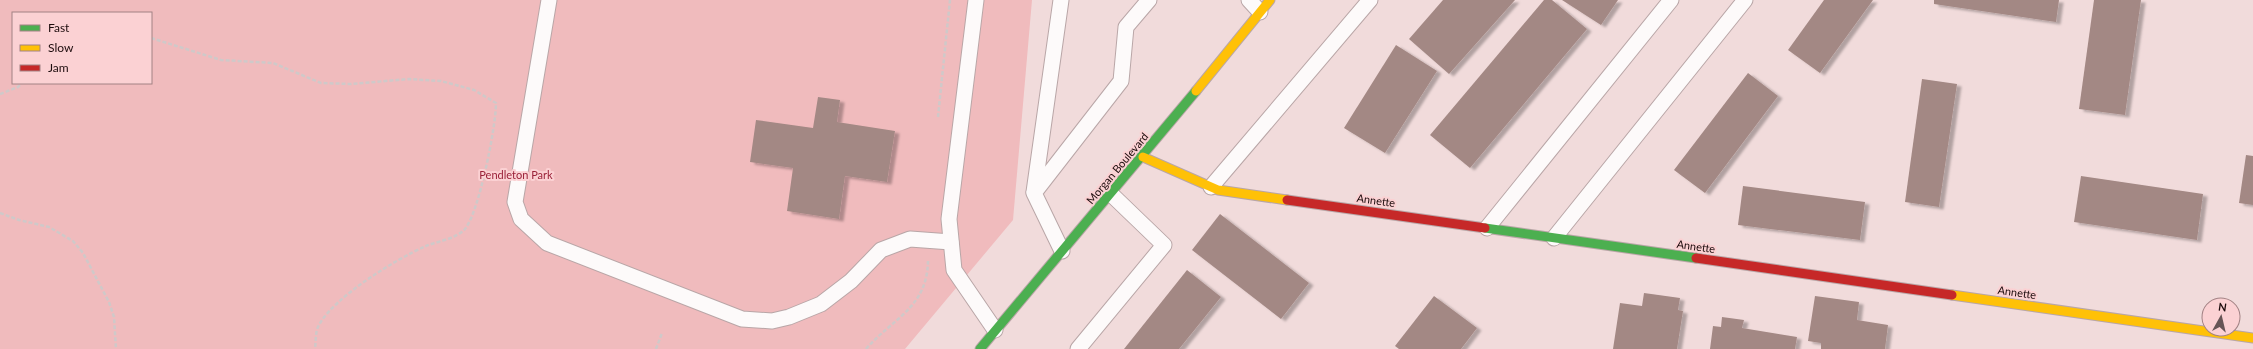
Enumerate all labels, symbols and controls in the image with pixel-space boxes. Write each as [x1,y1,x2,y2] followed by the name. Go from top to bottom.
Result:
[12,12,152,84] legend
[48,20,70,35] text: Fast
[48,40,74,55] text: Slow
[48,60,69,75] text: Jam
[1083,130,1151,206] street label: Morgan Boulevard
[479,168,553,181] park label: Pendleton Park
[1356,191,1396,209] street label: Annette
[1676,237,1716,255] street label: Annette
[1997,283,2037,301] street label: Annette
[2201,297,2241,337] north arrow
[2217,300,2228,314] text: N

